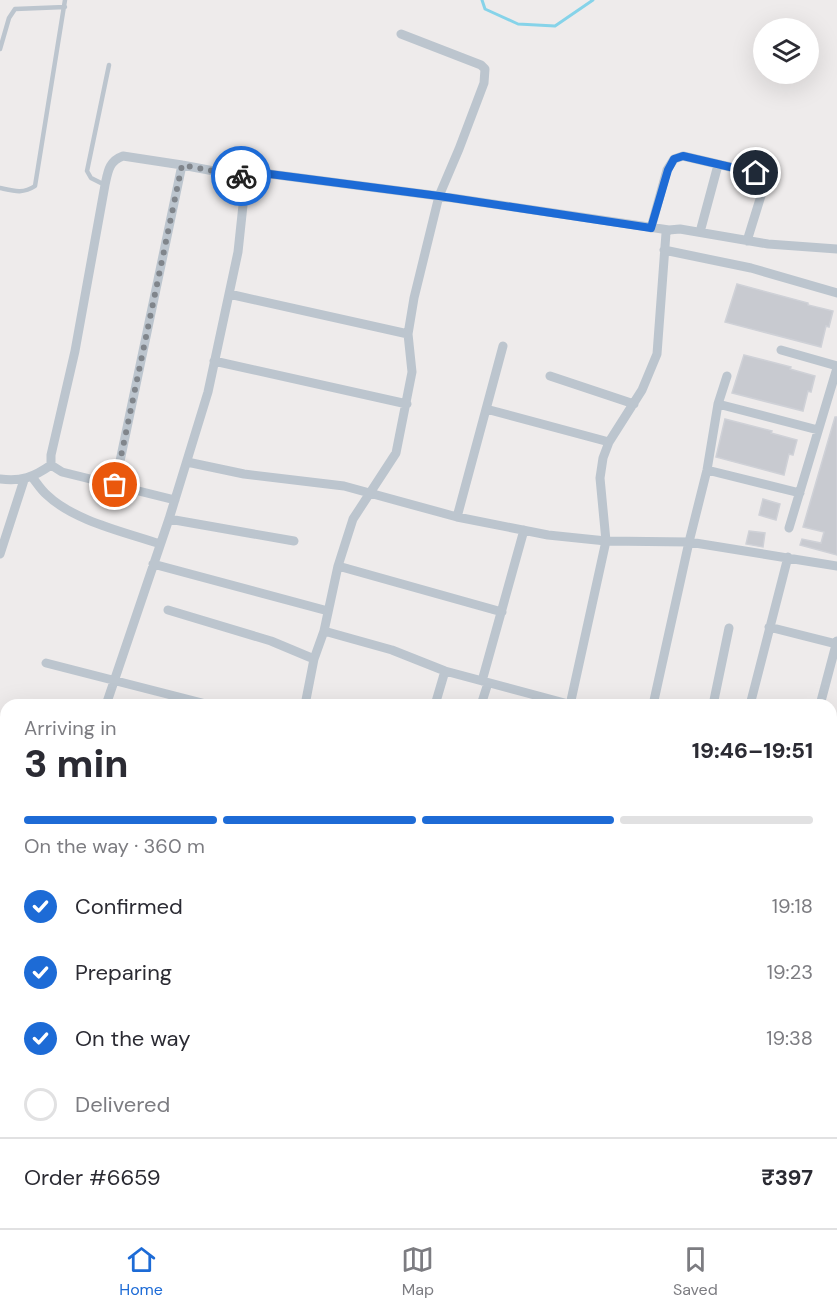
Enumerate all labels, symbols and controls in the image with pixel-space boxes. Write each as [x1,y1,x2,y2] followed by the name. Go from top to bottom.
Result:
[753,18,819,84] map controls
[753,18,819,84] button: layers
[211,146,271,206] courier
[730,147,781,198] pin
[739,156,772,189] icon: home
[225,160,258,193] icon: bike
[89,459,140,510] pin
[98,468,131,501] icon: bag
[24,715,116,741] text: Arriving in
[692,736,813,765] text: 19:46–19:51
[24,738,129,789] text: 3 min
[24,833,205,859] text: On the way · 360 m
[24,890,57,923] icon: check
[75,892,183,921] text: Confirmed
[772,893,813,919] text: 19:18
[24,956,57,989] icon: check
[75,958,172,987] text: Preparing
[767,959,813,985] text: 19:23
[24,1022,57,1055] icon: check
[75,1024,190,1053] text: On the way
[766,1025,813,1051] text: 19:38
[75,1090,170,1119] text: Delivered
[24,1163,161,1192] text: Order #6659
[761,1163,813,1192] text: ₹397
[119,1243,163,1300] tab: Home
[401,1243,434,1300] tab: Map
[673,1243,718,1300] tab: Saved

